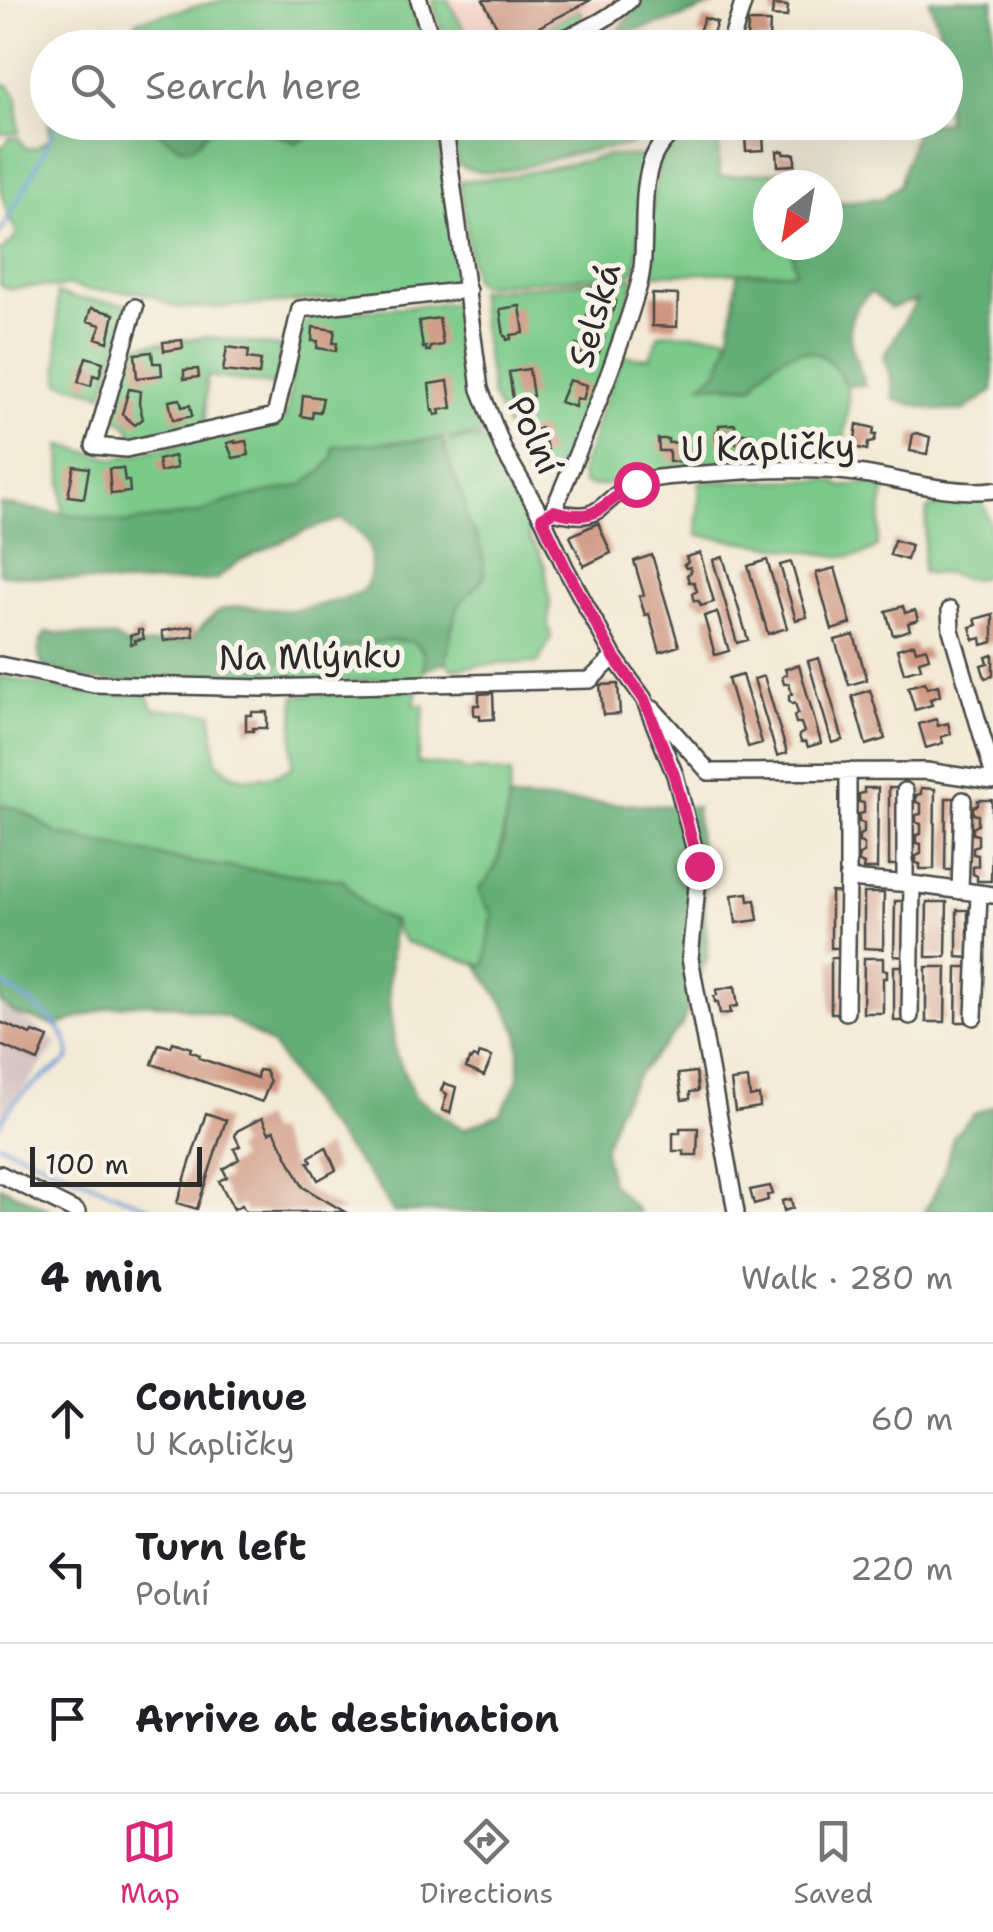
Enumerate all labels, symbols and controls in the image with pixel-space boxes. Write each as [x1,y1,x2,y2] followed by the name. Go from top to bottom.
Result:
[30,30,963,140] search box
[65,58,120,113] icon: search
[145,60,362,111] text: Search here
[753,170,843,260] north arrow
[557,257,631,373] street label: Selská
[496,388,574,482] street label: Polní
[680,422,856,472] street label: U Kapličky
[614,462,660,508] route start
[218,631,402,681] street label: Na Mlýnku
[677,844,723,890] route end
[30,1142,202,1186] scale bar
[45,1145,129,1183] text: 100 m
[40,1249,162,1305] text: 4 min
[741,1256,953,1299] text: Walk · 280 m
[135,1371,307,1422] text: Continue
[40,1391,95,1446] icon: ahead
[871,1397,953,1440] text: 60 m
[135,1422,295,1465] text: U Kapličky
[135,1521,307,1572] text: Turn left
[40,1541,95,1596] icon: left
[850,1547,953,1590] text: 220 m
[135,1572,210,1615] text: Polní
[40,1691,95,1746] icon: arrive
[135,1693,559,1744] text: Arrive at destination
[120,1814,180,1912] tab: Map
[420,1814,553,1912] tab: Directions
[793,1814,873,1912] tab: Saved

